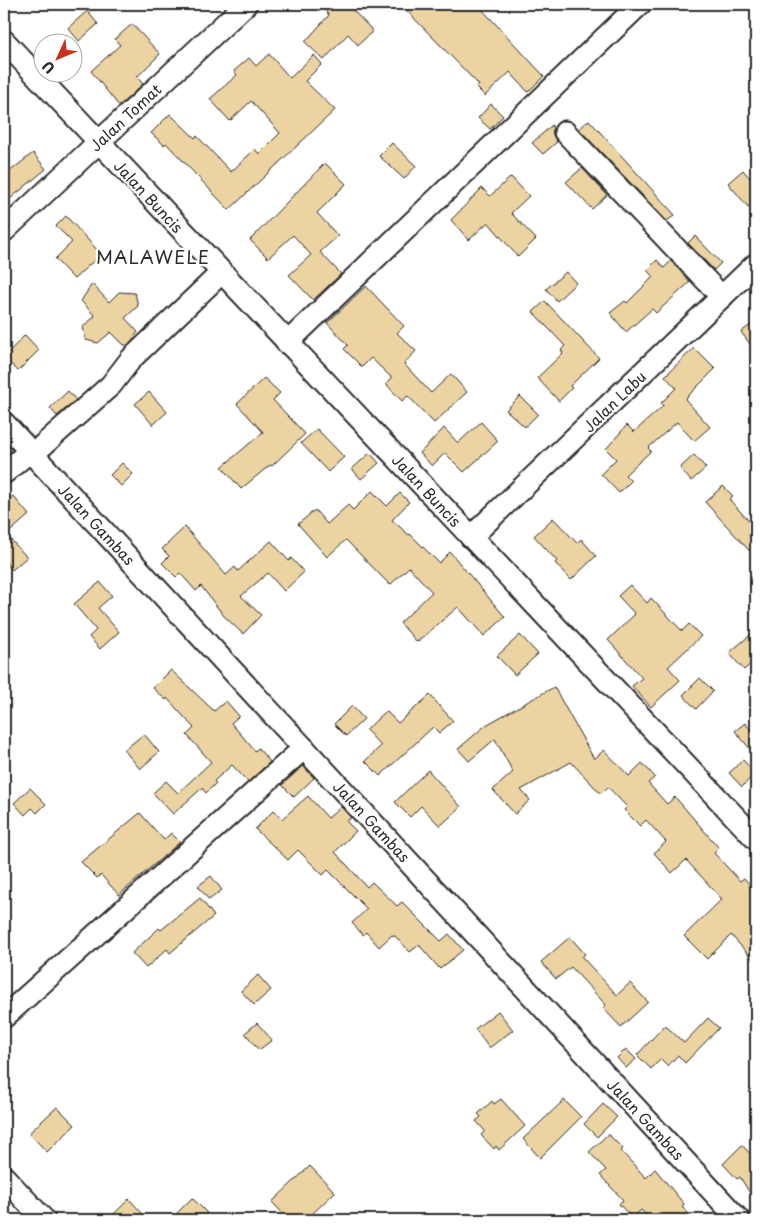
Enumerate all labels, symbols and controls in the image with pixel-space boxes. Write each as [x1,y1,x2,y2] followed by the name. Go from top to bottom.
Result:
[32,32,82,82] north arrow
[37,56,60,79] text: U
[84,78,166,156] street label: Jalan Tomat
[109,154,189,238] street label: Jalan Buncis
[96,243,210,270] district label: MALAWELE
[577,365,651,437] street label: Jalan Labu
[387,448,467,532] street label: Jalan Buncis
[53,478,141,570] street label: Jalan Gambas
[328,775,416,867] street label: Jalan Gambas
[602,1073,690,1165] street label: Jalan Gambas

